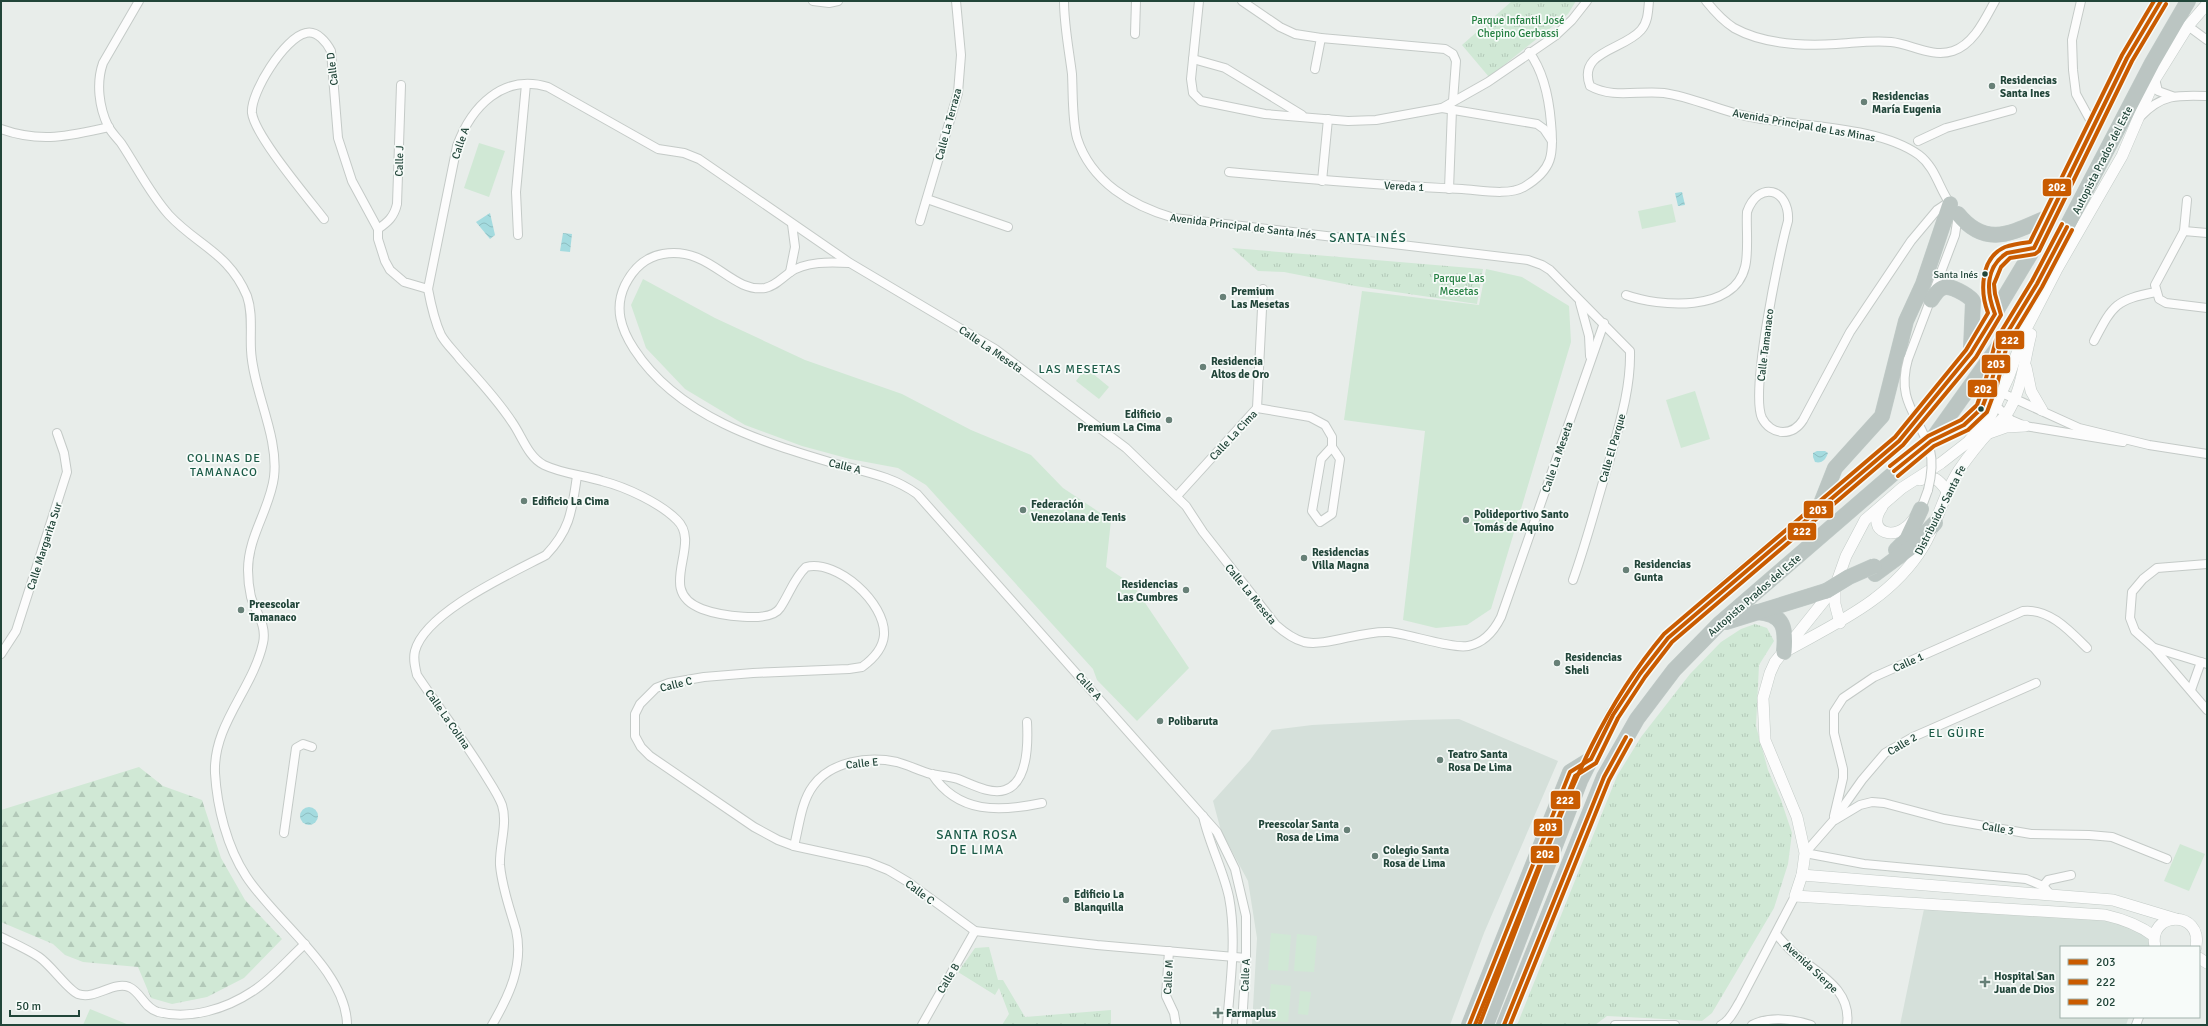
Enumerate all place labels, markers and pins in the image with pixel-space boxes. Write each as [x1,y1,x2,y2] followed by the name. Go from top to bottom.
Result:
[2000,74,2057,100] place label: Residencias Santa Ines
[1987,81,1997,91] marker: Residencias Santa Ines
[1872,90,1942,116] place label: Residencias María Eugenia
[1859,97,1869,107] marker: Residencias María Eugenia
[1933,269,1979,281] place label: Santa Inés
[1980,269,1990,279] marker: Santa Inés
[1231,285,1289,311] place label: Premium Las Mesetas
[1218,292,1228,302] marker: Premium Las Mesetas
[1211,355,1270,381] place label: Residencia Altos de Oro
[1198,362,1208,372] marker: Residencia Altos de Oro
[1976,404,1986,414] unlabelled marker
[1077,408,1161,434] place label: Edificio Premium La Cima
[1164,415,1174,425] marker: Edificio Premium La Cima
[532,495,609,508] place label: Edificio La Cima
[519,496,529,506] marker: Edificio La Cima
[1031,498,1126,524] place label: Federación Venezolana de Tenis
[1018,505,1028,515] marker: Federación Venezolana de Tenis
[1474,508,1569,534] place label: Polideportivo Santo Tomás de Aquino
[1461,515,1471,525] marker: Polideportivo Santo Tomás de Aquino
[1312,546,1370,572] place label: Residencias Villa Magna
[1299,553,1309,563] marker: Residencias Villa Magna
[1634,558,1691,584] place label: Residencias Gunta
[1621,565,1631,575] marker: Residencias Gunta
[1117,578,1178,604] place label: Residencias Las Cumbres
[1181,585,1191,595] marker: Residencias Las Cumbres
[249,598,300,624] place label: Preescolar Tamanaco
[236,605,246,615] marker: Preescolar Tamanaco
[1565,651,1622,677] place label: Residencias Sheli
[1552,658,1562,668] marker: Residencias Sheli
[1168,715,1219,728] place label: Polibaruta
[1155,716,1165,726] marker: Polibaruta
[1448,748,1512,774] place label: Teatro Santa Rosa De Lima
[1435,755,1445,765] marker: Teatro Santa Rosa De Lima
[1258,818,1339,844] place label: Preescolar Santa Rosa de Lima
[1342,825,1352,835] marker: Preescolar Santa Rosa de Lima
[1383,844,1449,870] place label: Colegio Santa Rosa de Lima
[1370,851,1380,861] marker: Colegio Santa Rosa de Lima
[1074,888,1125,914] place label: Edificio La Blanquilla
[1061,895,1071,905] marker: Edificio La Blanquilla
[1994,970,2055,996] place label: Hospital San Juan de Dios
[1979,976,1991,988] marker: Hospital San Juan de Dios
[1226,1007,1276,1020] place label: Farmaplus
[1213,1008,1223,1018] marker: Farmaplus

